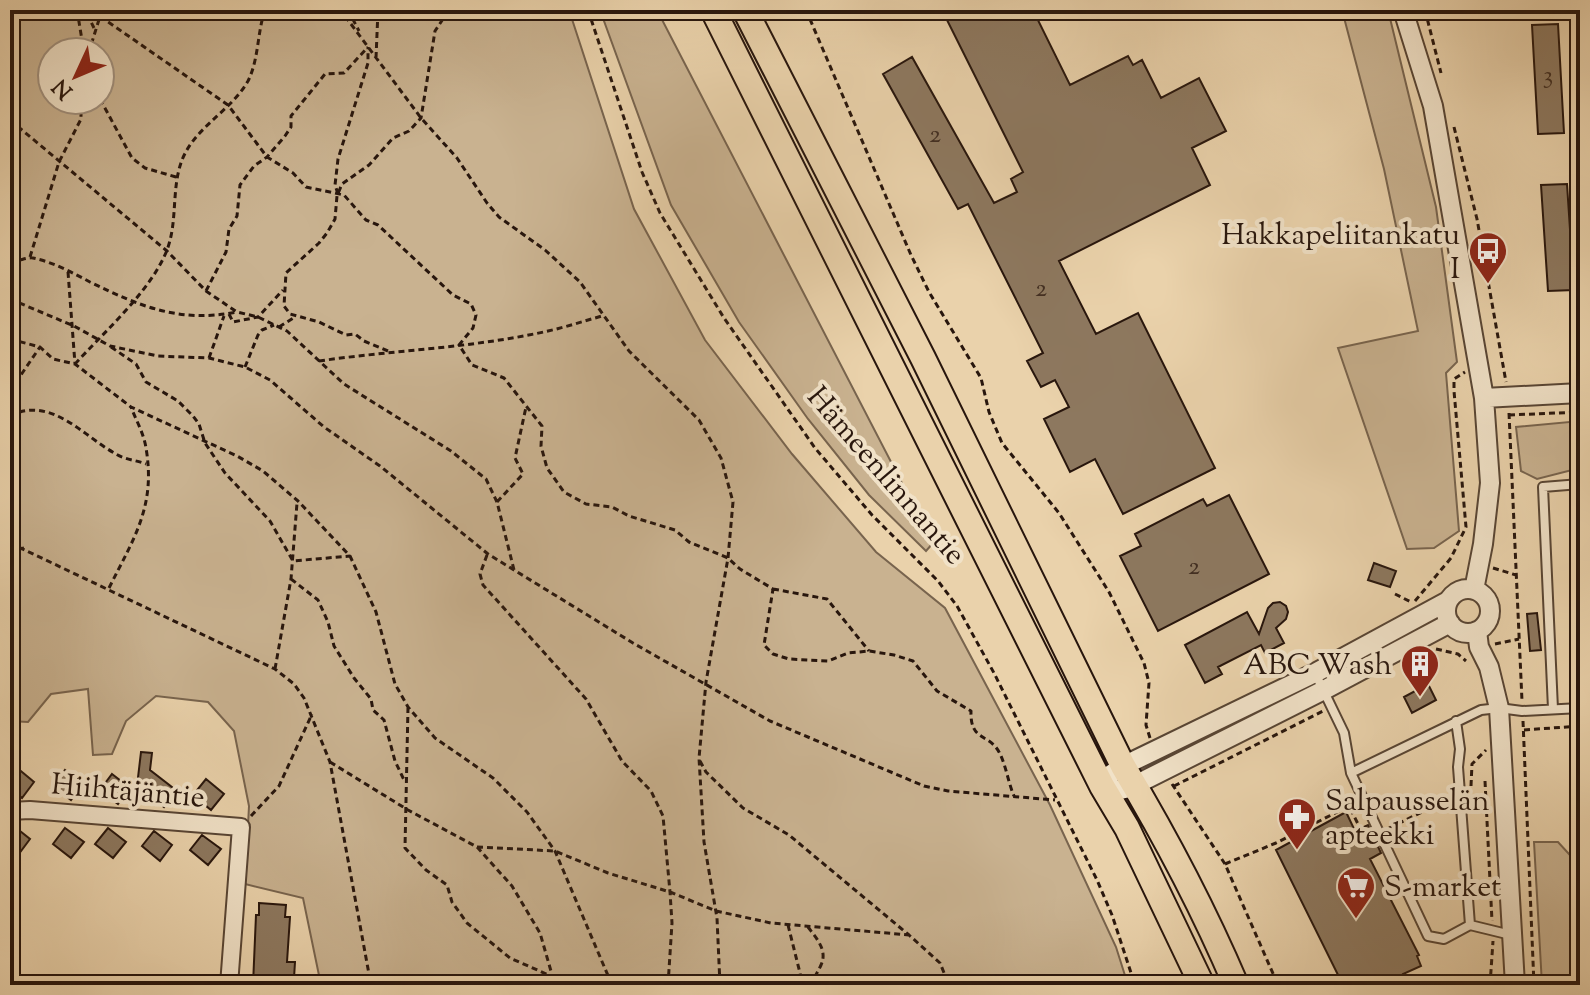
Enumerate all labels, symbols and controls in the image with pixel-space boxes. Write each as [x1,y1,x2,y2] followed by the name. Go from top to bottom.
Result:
[36,36,116,116] north arrow
[1543,58,1553,95] house number: 3
[46,70,81,105] text: N
[929,117,941,154] house number: 2
[1221,215,1460,292] place label: Hakkapeliitankatu I
[1467,230,1509,285] bus stop icon: Hakkapeliitankatu I
[1035,271,1047,308] house number: 2
[795,378,975,575] street label: Hämeenlinnantie
[1188,549,1200,586] house number: 2
[1399,643,1441,698] building icon: ABC Wash
[1243,645,1392,688] place label: ABC Wash
[49,764,206,821] street label: Hiihtäjäntie
[1325,781,1490,858] place label: Salpausselän apteekki
[1276,796,1318,851] pharmacy icon: Salpausselän apteekki
[1335,865,1377,920] supermarket icon: S-market
[1384,867,1501,910] place label: S-market

